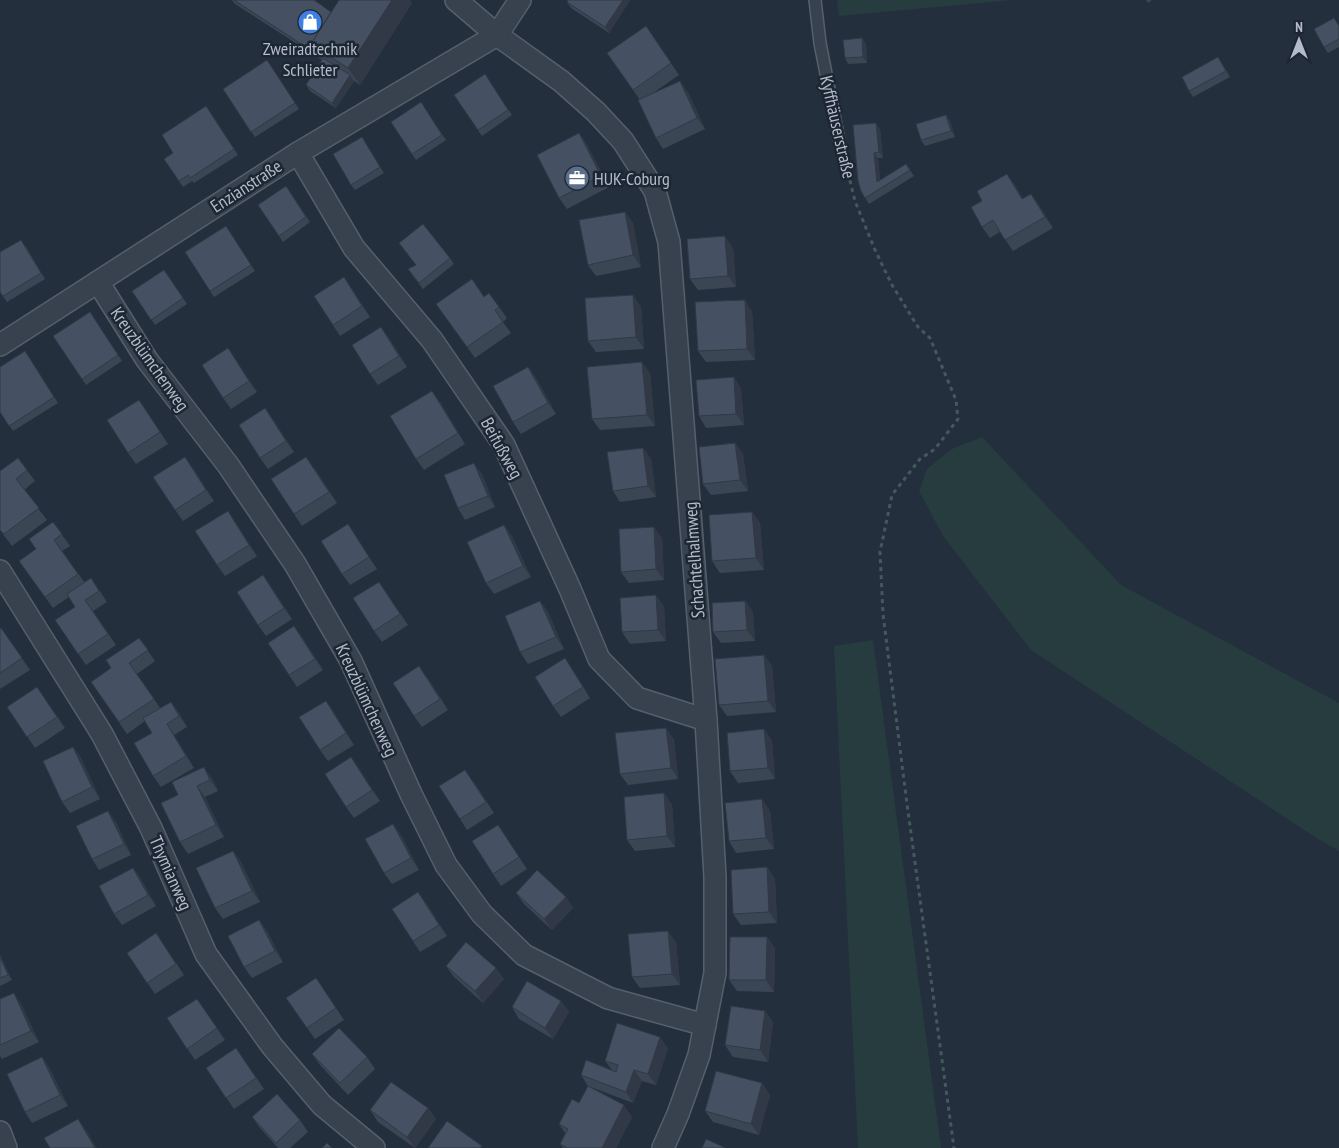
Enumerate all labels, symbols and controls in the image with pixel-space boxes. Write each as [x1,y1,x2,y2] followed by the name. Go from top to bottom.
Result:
[297,9,323,35] shop icon: Zweiradtechnik Schlieter
[1274,15,1324,65] north arrow
[1295,18,1303,36] text: N
[263,37,357,81] place label: Zweiradtechnik Schlieter
[815,73,861,181] street label: Kyffhäuserstraße
[206,154,286,218] street label: Enzianstraße
[564,165,590,191] office icon: HUK-Coburg
[594,167,670,190] place label: HUK-Coburg
[106,302,194,416] street label: Kreuzblümchenweg
[476,413,528,483] street label: Beifußweg
[678,501,710,619] street label: Schachtelhalmweg
[331,640,403,760] street label: Kreuzblümchenweg
[144,832,198,914] street label: Thymianweg

